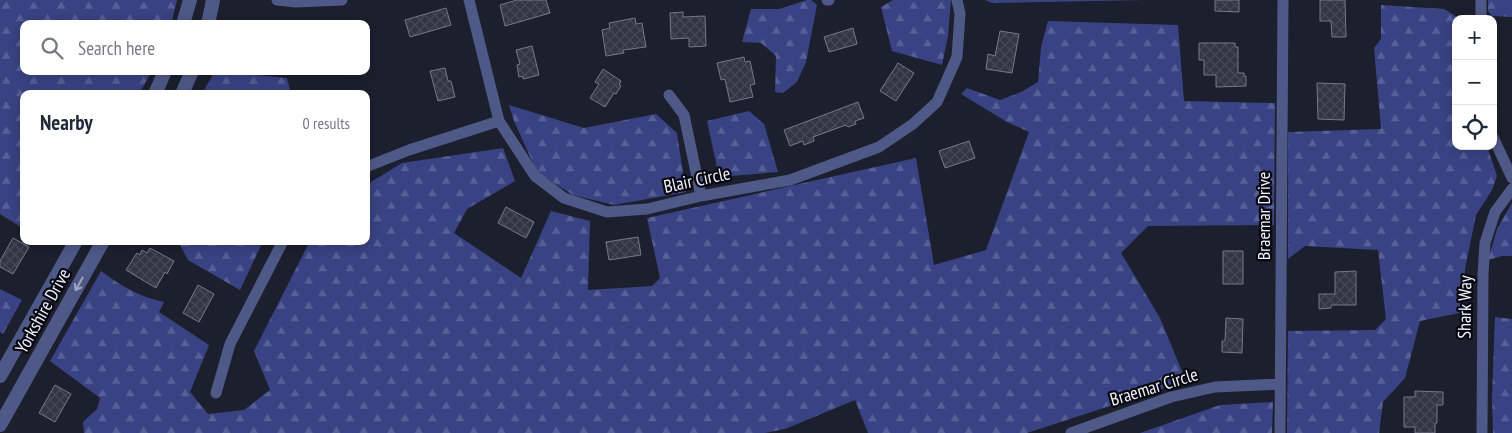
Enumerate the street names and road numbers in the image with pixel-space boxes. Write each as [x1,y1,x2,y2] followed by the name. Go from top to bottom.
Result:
[661,161,732,198] street label: Blair Circle
[1252,172,1275,260] street label: Braemar Drive
[10,264,75,357] street label: Yorkshire Drive
[1452,275,1477,339] street label: Shark Way
[1107,362,1201,411] street label: Braemar Circle

